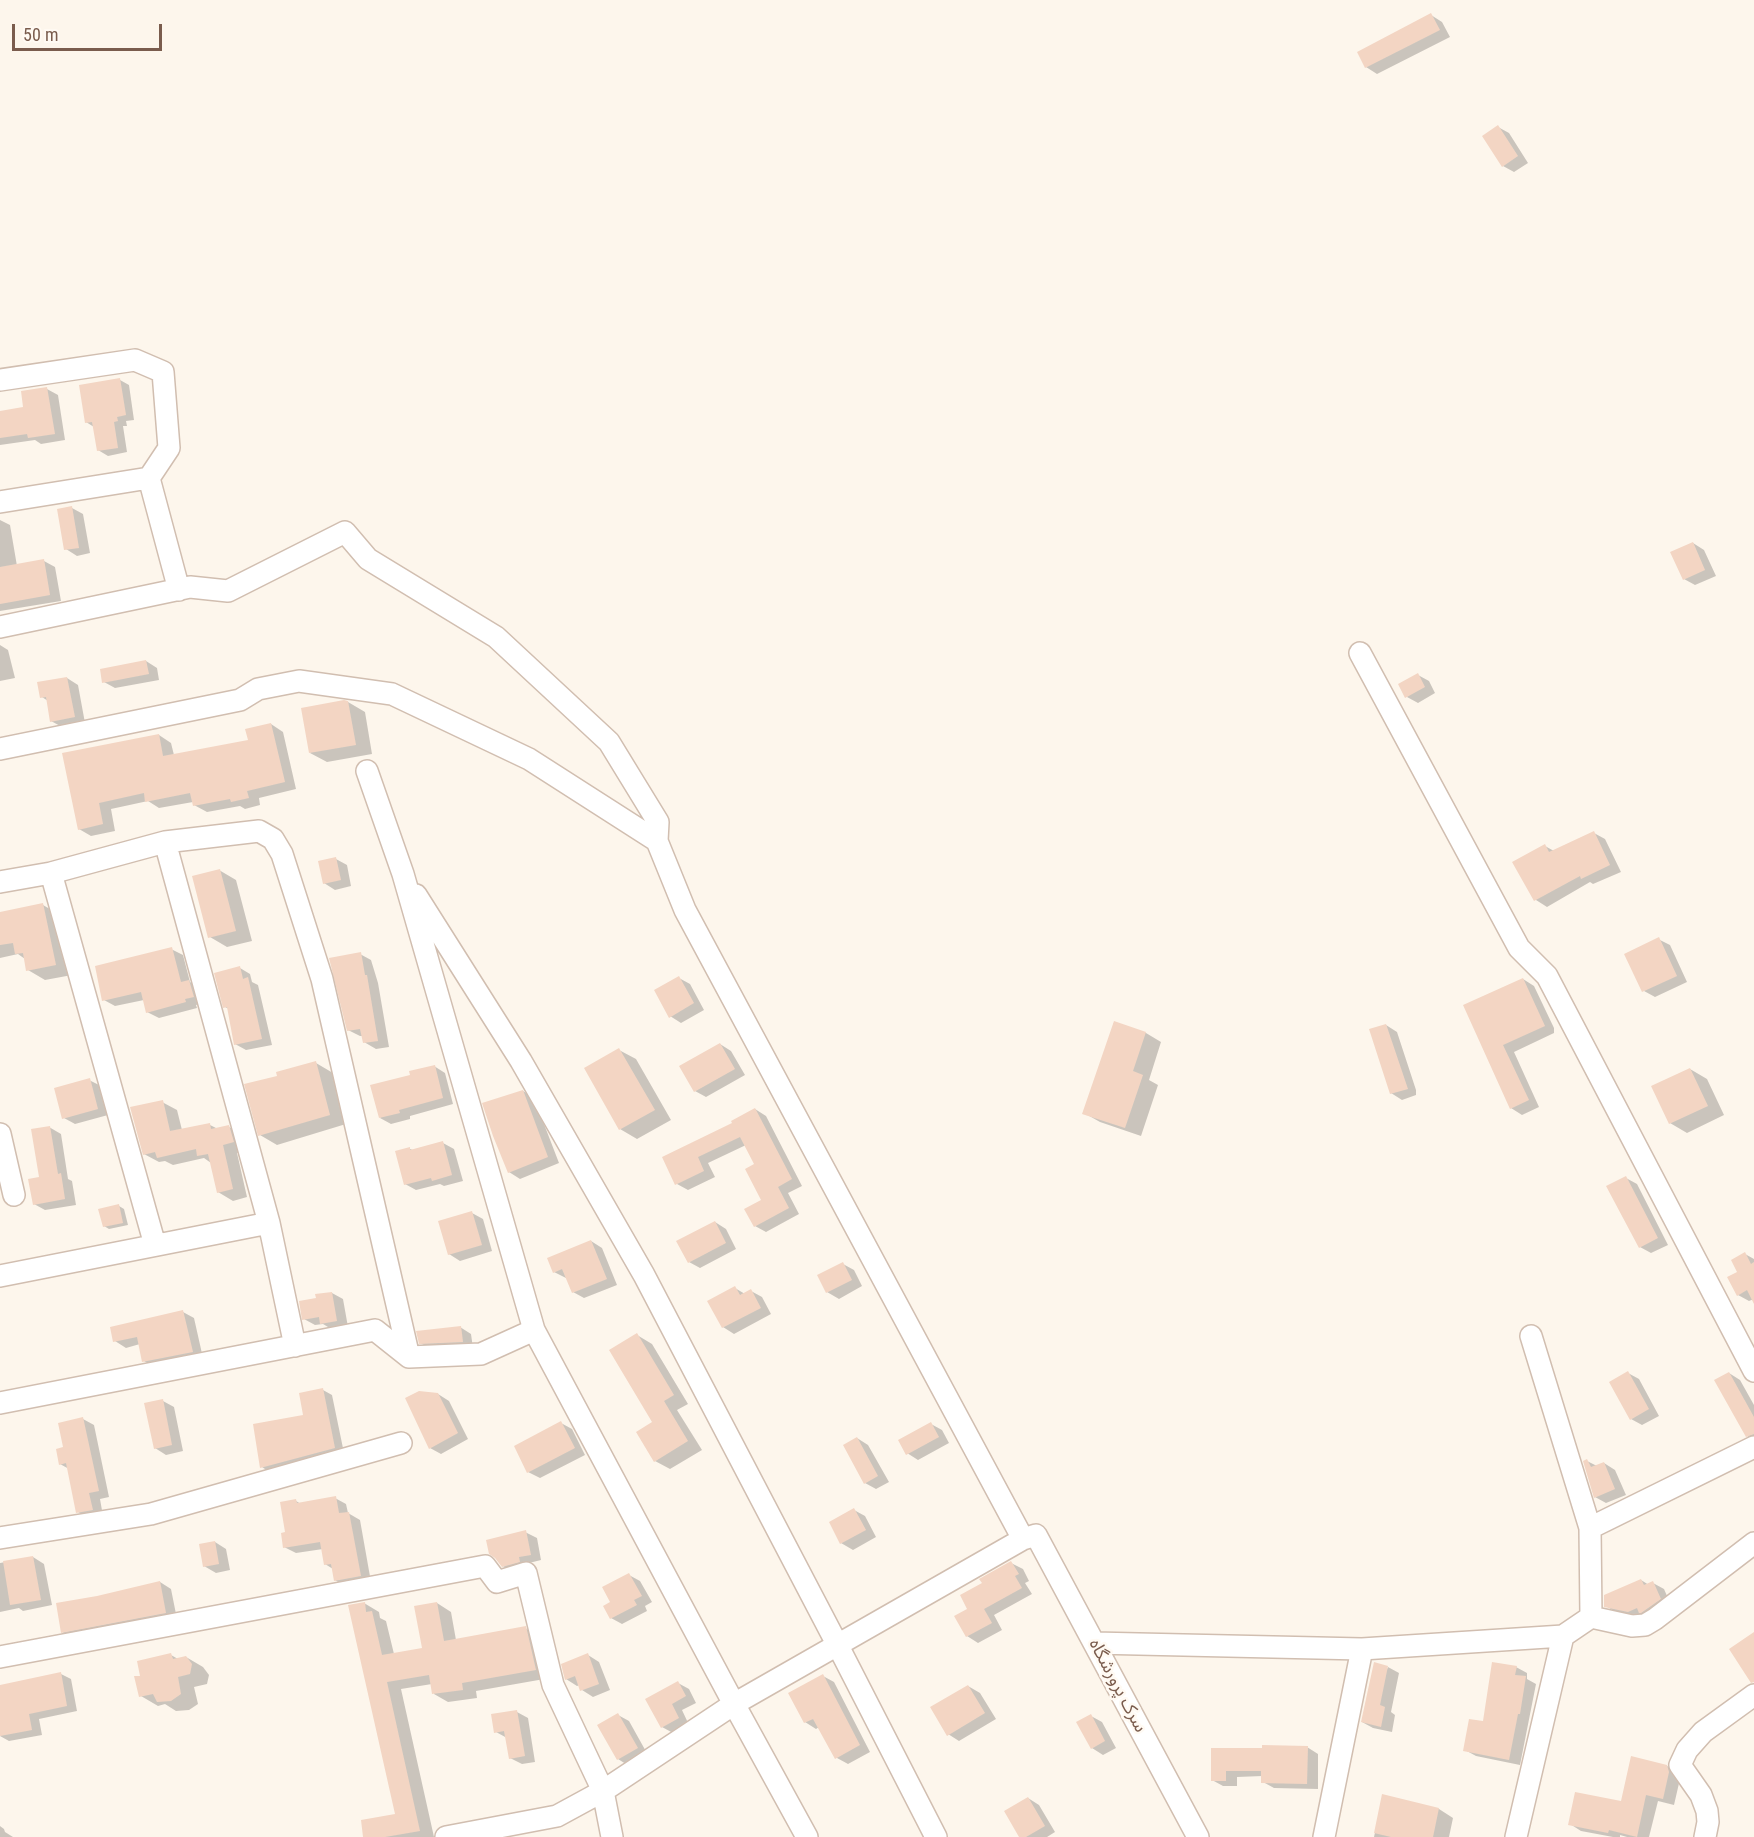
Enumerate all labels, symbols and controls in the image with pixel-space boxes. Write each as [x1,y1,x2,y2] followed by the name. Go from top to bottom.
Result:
[15,12,165,50] scale bar
[23,24,58,45] text: 50 m
[1083,1636,1151,1736] street label: سرک پرورشگاه

